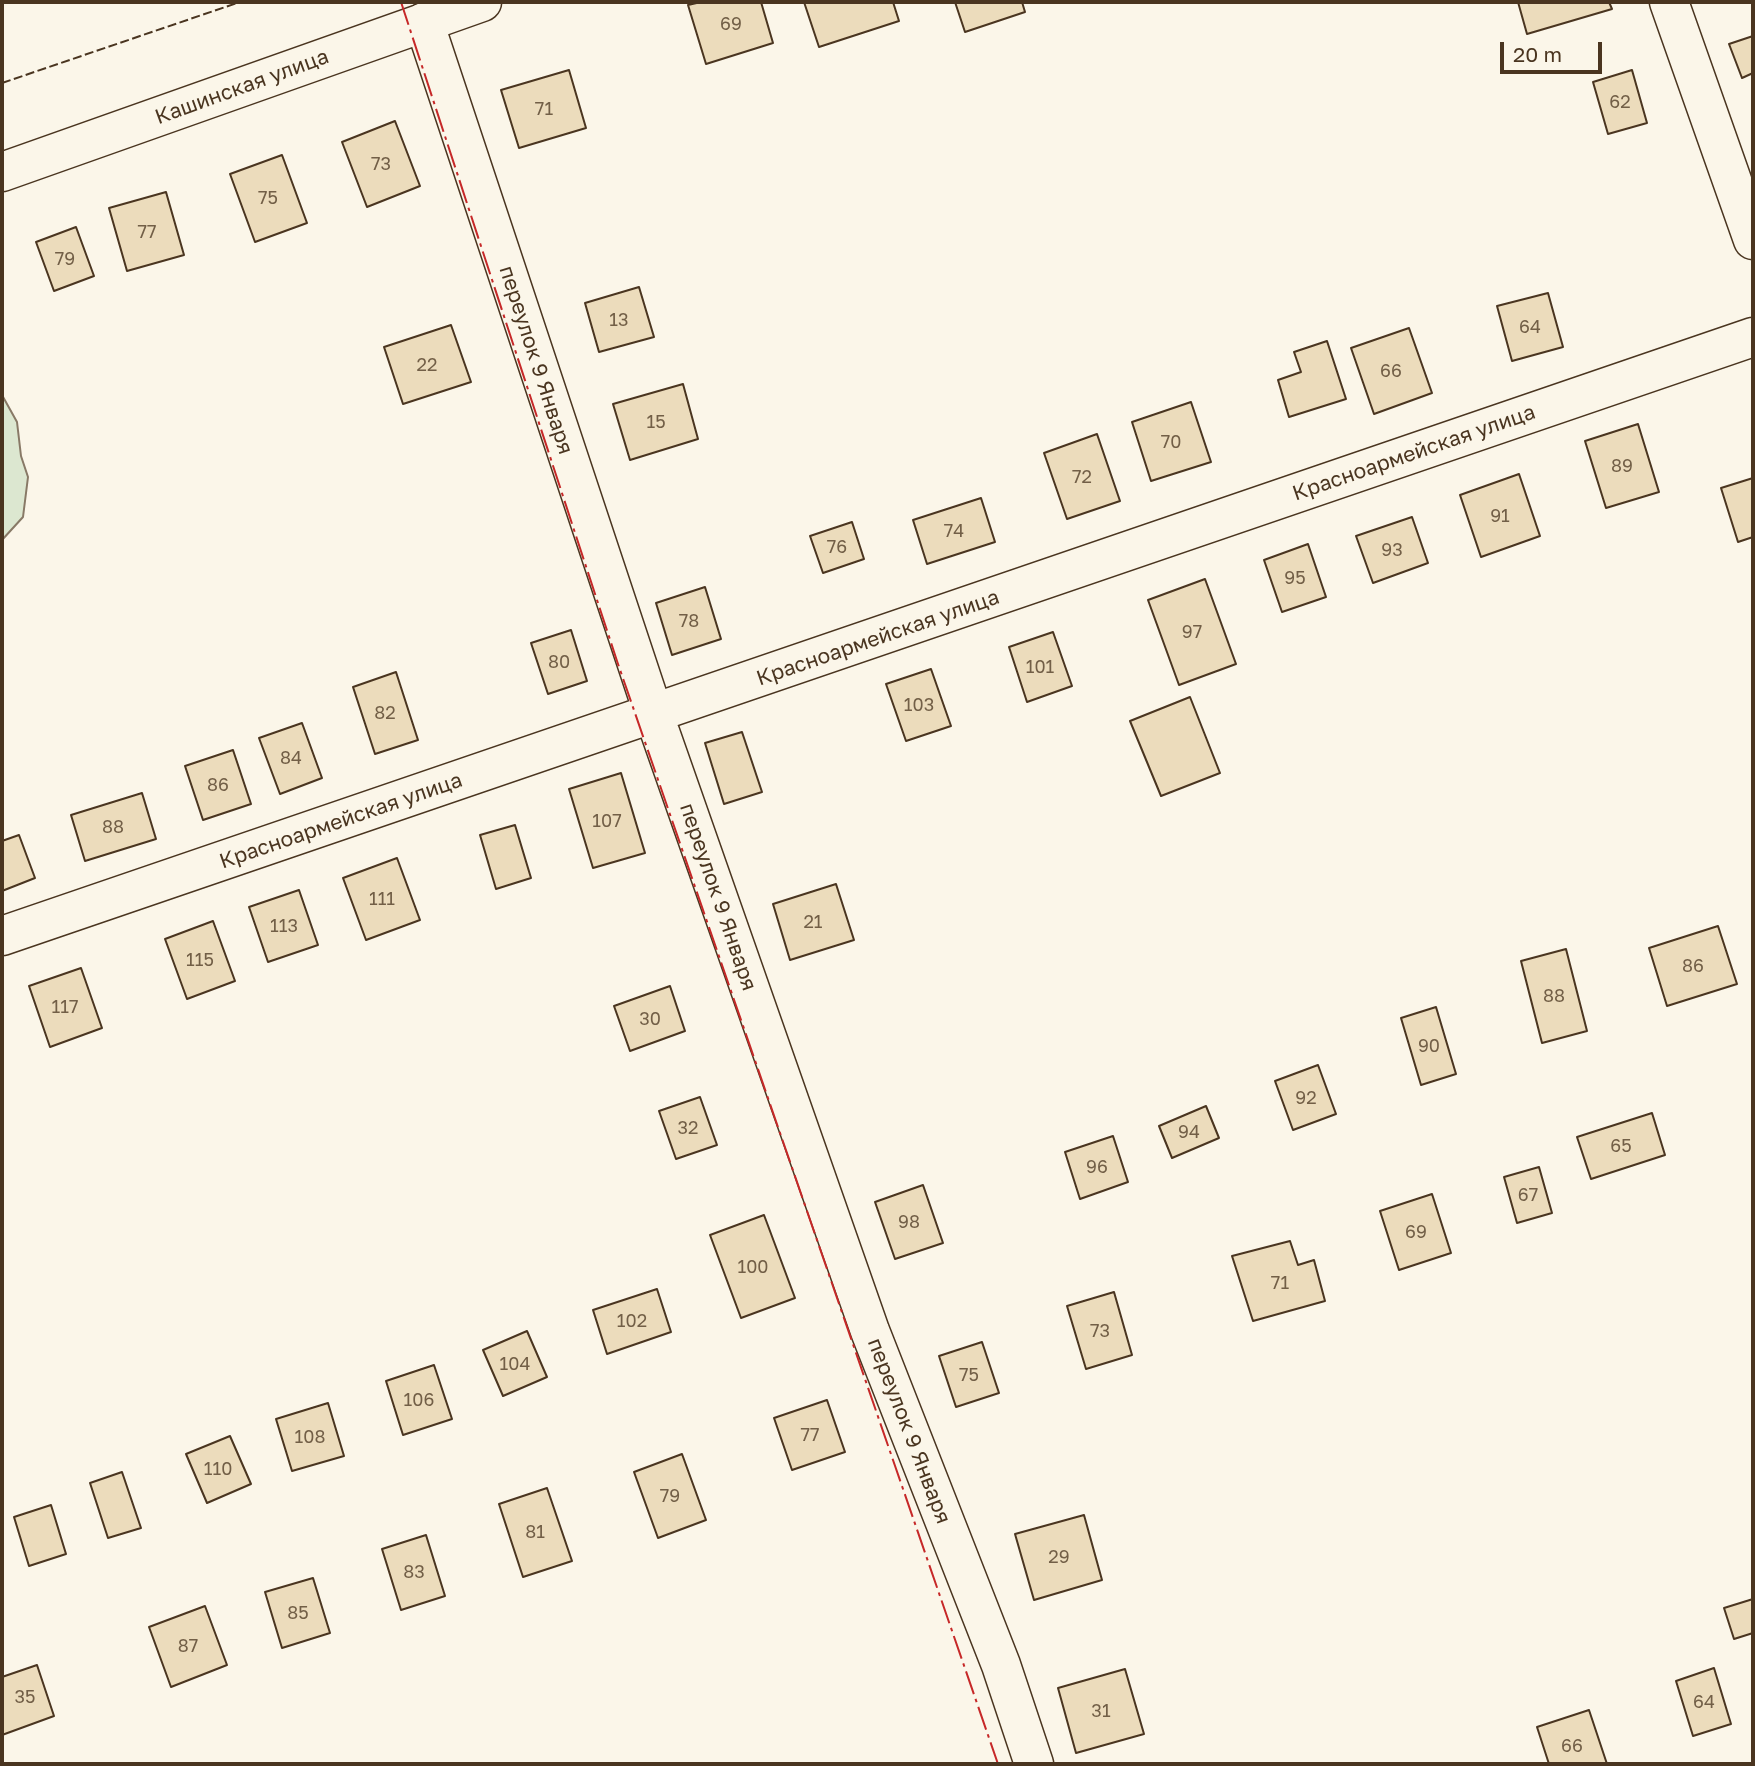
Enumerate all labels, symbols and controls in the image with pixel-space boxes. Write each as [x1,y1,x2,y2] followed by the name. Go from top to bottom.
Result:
[720,13,742,35] house number: 69
[1503,28,1604,72] scale bar
[1513,41,1562,67] text: 20 m
[152,44,332,130] street label: Кашинская улица
[1609,91,1631,113] house number: 62
[535,98,553,120] house number: 71
[371,153,391,175] house number: 73
[258,187,278,209] house number: 75
[137,221,157,243] house number: 77
[55,248,75,270] house number: 79
[494,263,578,457] street label: переулок 9 Января
[609,309,629,331] house number: 13
[1519,316,1541,338] house number: 64
[417,354,437,376] house number: 22
[1380,360,1402,382] house number: 66
[1289,400,1539,506] street label: Красноармейская улица
[646,411,666,433] house number: 15
[1161,431,1181,453] house number: 70
[1611,455,1633,477] house number: 89
[1072,466,1092,488] house number: 72
[1490,505,1510,527] house number: 91
[944,520,964,542] house number: 74
[827,536,847,558] house number: 76
[1381,539,1403,561] house number: 93
[1284,567,1306,589] house number: 95
[753,585,1003,691] street label: Красноармейская улица
[679,610,699,632] house number: 78
[1182,621,1202,643] house number: 97
[548,651,570,673] house number: 80
[1026,656,1054,678] house number: 101
[904,694,934,716] house number: 103
[374,702,396,724] house number: 82
[280,747,302,769] house number: 84
[216,768,466,874] street label: Красноармейская улица
[207,774,229,796] house number: 86
[674,800,762,994] street label: переулок 9 Января
[592,810,622,832] house number: 107
[102,816,124,838] house number: 88
[369,888,395,910] house number: 111
[803,911,823,933] house number: 21
[270,915,298,937] house number: 113
[186,949,214,971] house number: 115
[1682,955,1704,977] house number: 86
[1543,985,1565,1007] house number: 88
[52,996,78,1018] house number: 117
[639,1008,661,1030] house number: 30
[1418,1035,1440,1057] house number: 90
[1295,1087,1317,1109] house number: 92
[678,1117,698,1139] house number: 32
[1178,1121,1200,1143] house number: 94
[1610,1135,1632,1157] house number: 65
[1086,1156,1108,1178] house number: 96
[1518,1184,1538,1206] house number: 67
[898,1211,920,1233] house number: 98
[1405,1221,1427,1243] house number: 69
[737,1256,769,1278] house number: 100
[1271,1272,1289,1294] house number: 71
[617,1310,647,1332] house number: 102
[1090,1320,1110,1342] house number: 73
[862,1335,956,1527] street label: переулок 9 Января
[500,1353,530,1375] house number: 104
[959,1364,979,1386] house number: 75
[404,1389,434,1411] house number: 106
[800,1424,820,1446] house number: 77
[295,1426,325,1448] house number: 108
[204,1458,232,1480] house number: 110
[660,1485,680,1507] house number: 79
[525,1521,545,1543] house number: 81
[1048,1546,1070,1568] house number: 29
[403,1561,425,1583] house number: 83
[287,1602,309,1624] house number: 85
[178,1635,198,1657] house number: 87
[15,1686,35,1708] house number: 35
[1693,1691,1715,1713] house number: 64
[1091,1700,1111,1722] house number: 31
[1561,1735,1583,1757] house number: 66

